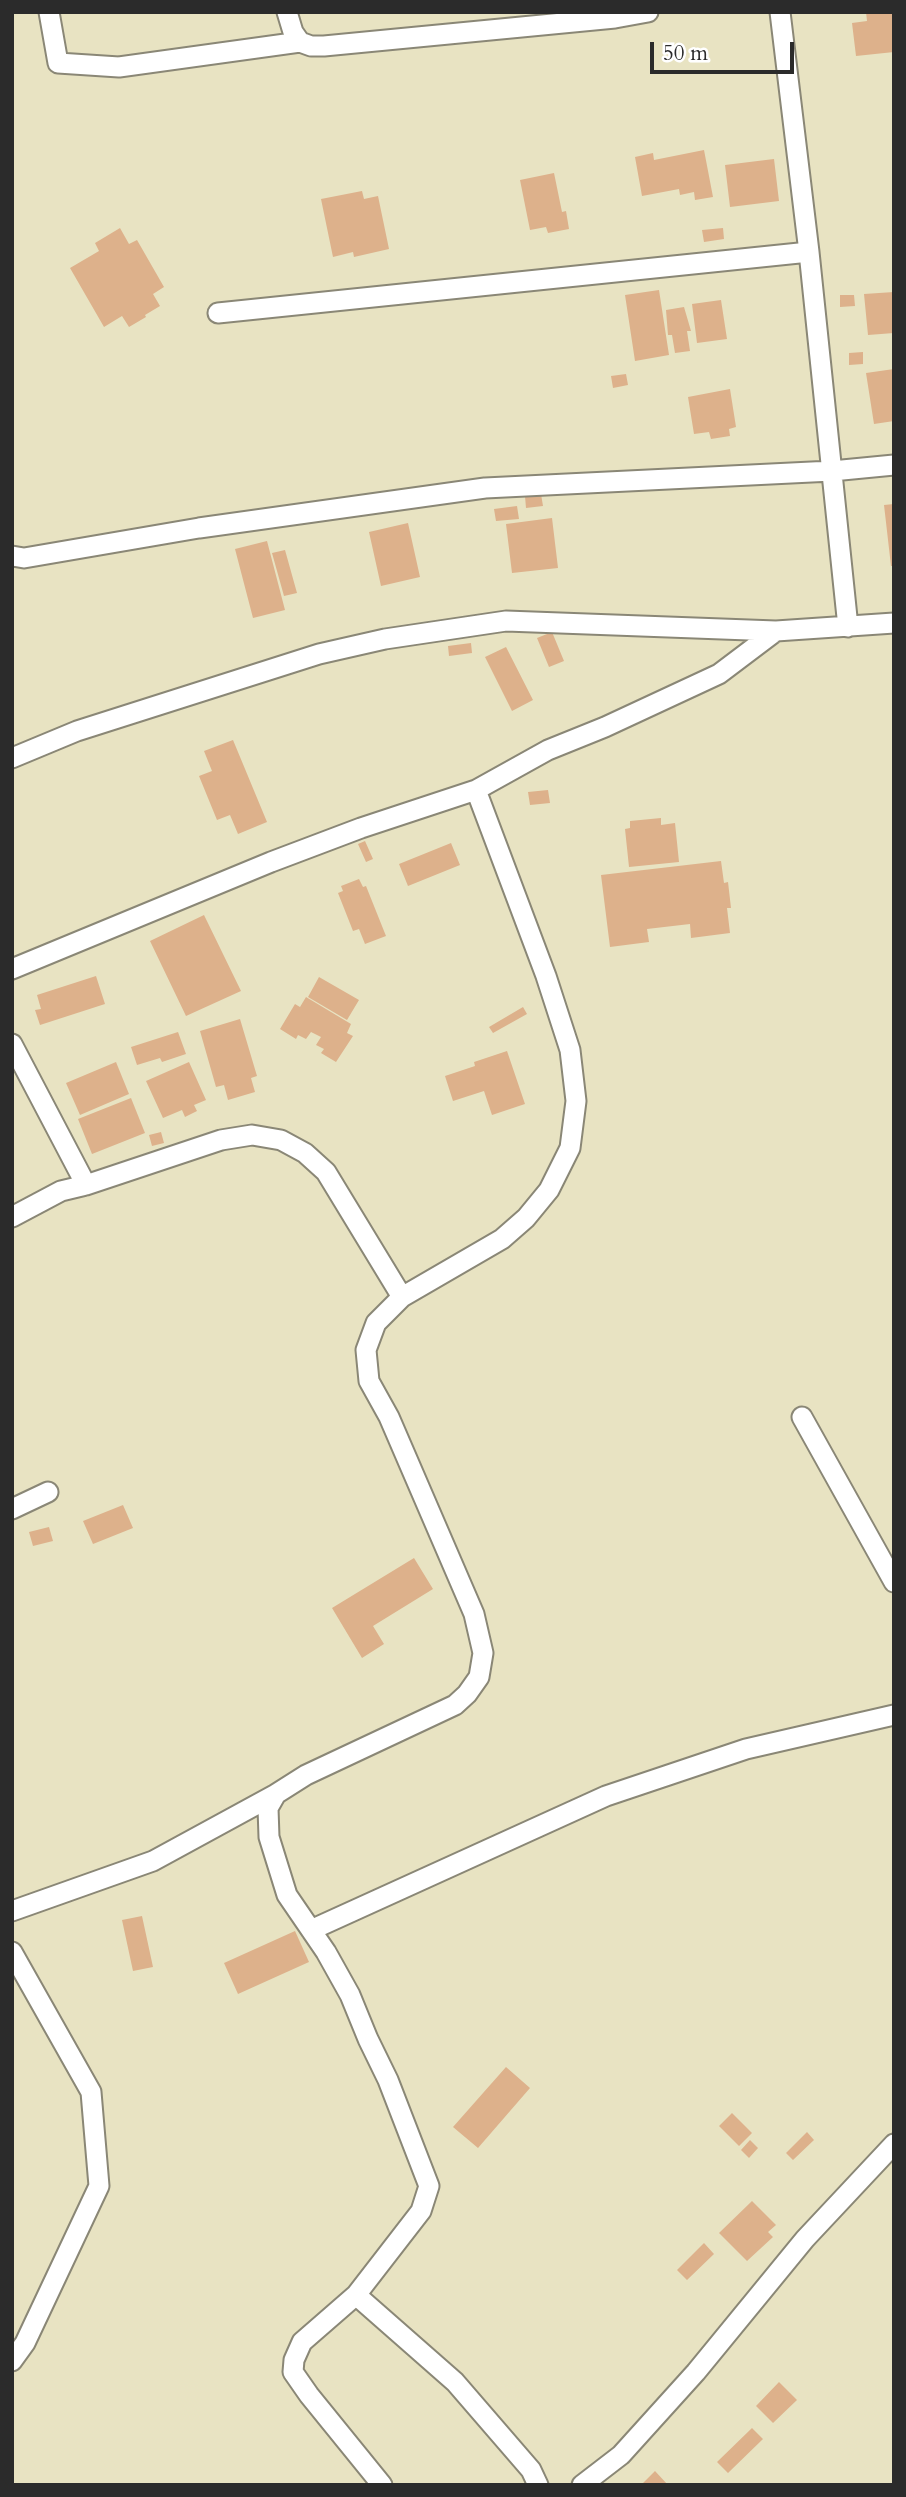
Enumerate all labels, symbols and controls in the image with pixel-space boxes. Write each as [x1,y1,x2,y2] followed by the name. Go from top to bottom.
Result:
[654,28,797,72] scale bar
[663,39,708,68] text: 50 m

